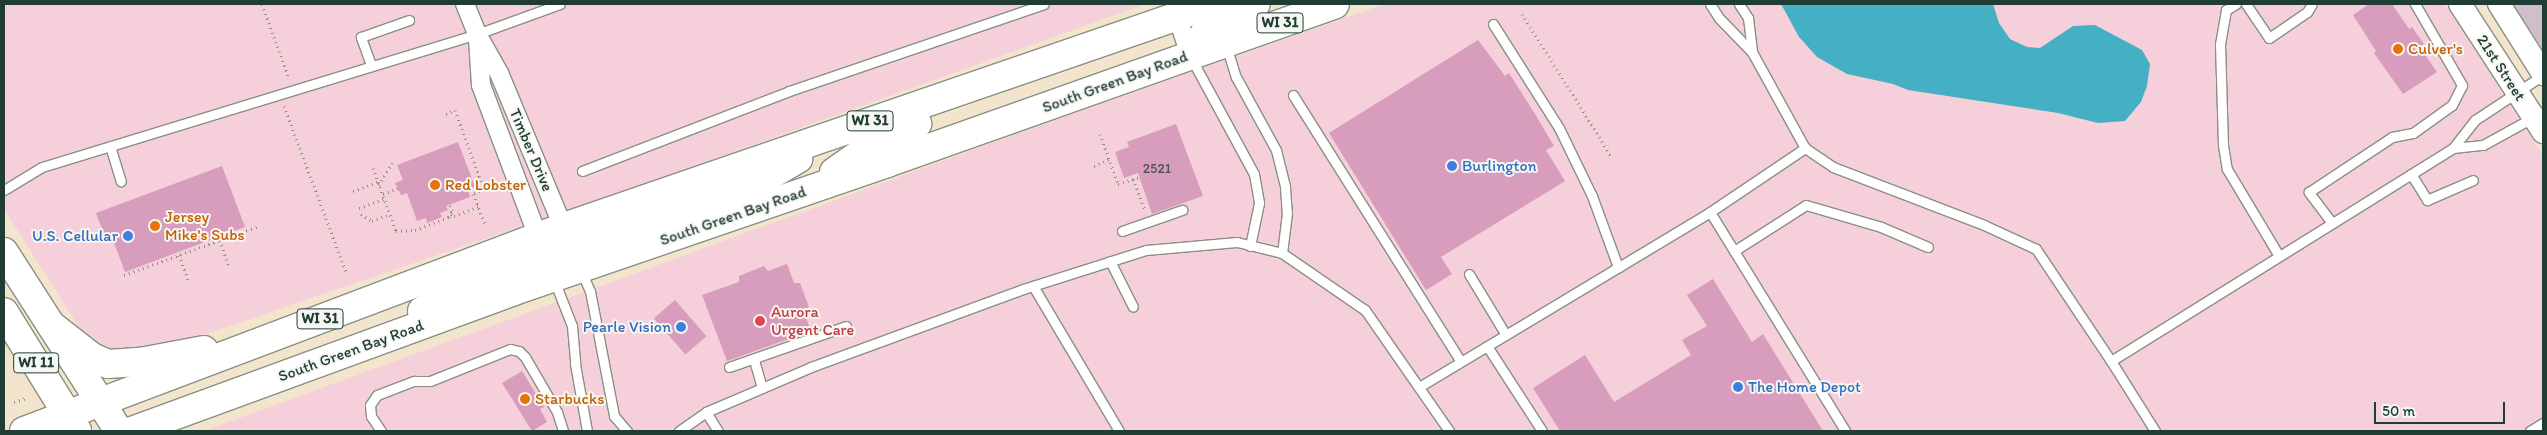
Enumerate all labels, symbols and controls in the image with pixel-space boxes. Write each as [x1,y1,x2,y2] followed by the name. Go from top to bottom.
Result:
[1256,10,1304,36] road number: WI 31
[2473,31,2529,105] street label: 21st Street
[2408,39,2463,59] place label: Culver's
[2392,43,2404,55] marker: Culver's
[1040,47,1190,117] street label: South Green Bay Road
[505,106,557,194] street label: Timber Drive
[846,108,894,134] road number: WI 31
[1462,156,1537,176] place label: Burlington
[1446,160,1458,172] marker: Burlington
[1143,161,1171,177] house number: 2521
[445,175,526,195] place label: Red Lobster
[429,179,441,191] marker: Red Lobster
[658,182,808,250] street label: South Green Bay Road
[165,207,245,245] place label: Jersey Mike's Subs
[149,220,161,232] marker: Jersey Mike's Subs
[32,226,118,246] place label: U.S. Cellular
[122,230,134,242] marker: U.S. Cellular
[771,302,855,340] place label: Aurora Urgent Care
[296,306,344,332] road number: WI 31
[753,314,767,328] marker: Aurora Urgent Care
[276,316,426,386] street label: South Green Bay Road
[583,317,671,337] place label: Pearle Vision
[675,321,687,333] marker: Pearle Vision
[12,350,60,376] road number: WI 11
[1748,377,1862,397] place label: The Home Depot
[1732,381,1744,393] marker: The Home Depot
[535,389,604,409] place label: Starbucks
[2377,392,2508,424] scale bar
[519,393,531,405] marker: Starbucks
[2382,402,2415,420] text: 50 m

